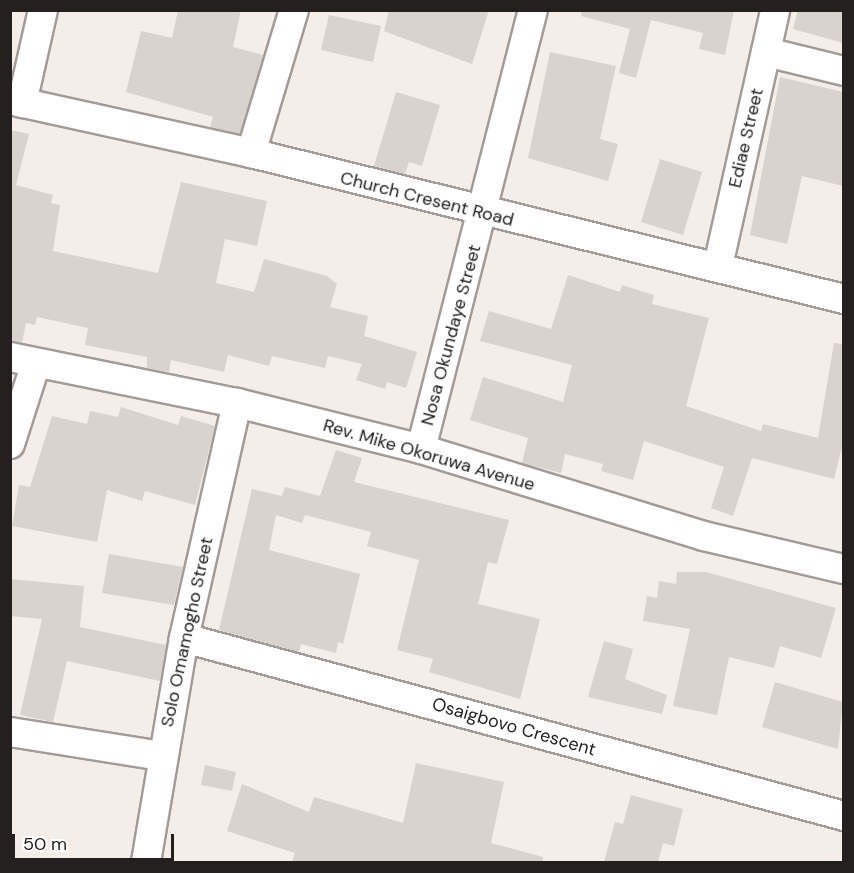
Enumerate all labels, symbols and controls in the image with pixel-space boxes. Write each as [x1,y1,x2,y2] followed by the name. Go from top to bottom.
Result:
[724,86,768,190] street label: Ediae Street
[338,167,516,231] street label: Church Cresent Road
[416,242,486,428] street label: Nosa Okundaye Street
[321,414,537,496] street label: Rev. Mike Okoruwa Avenue
[156,535,218,729] street label: Solo Omamogho Street
[430,693,598,761] street label: Osaigbovo Crescent
[15,822,177,860] scale bar
[23,832,67,856] text: 50 m

